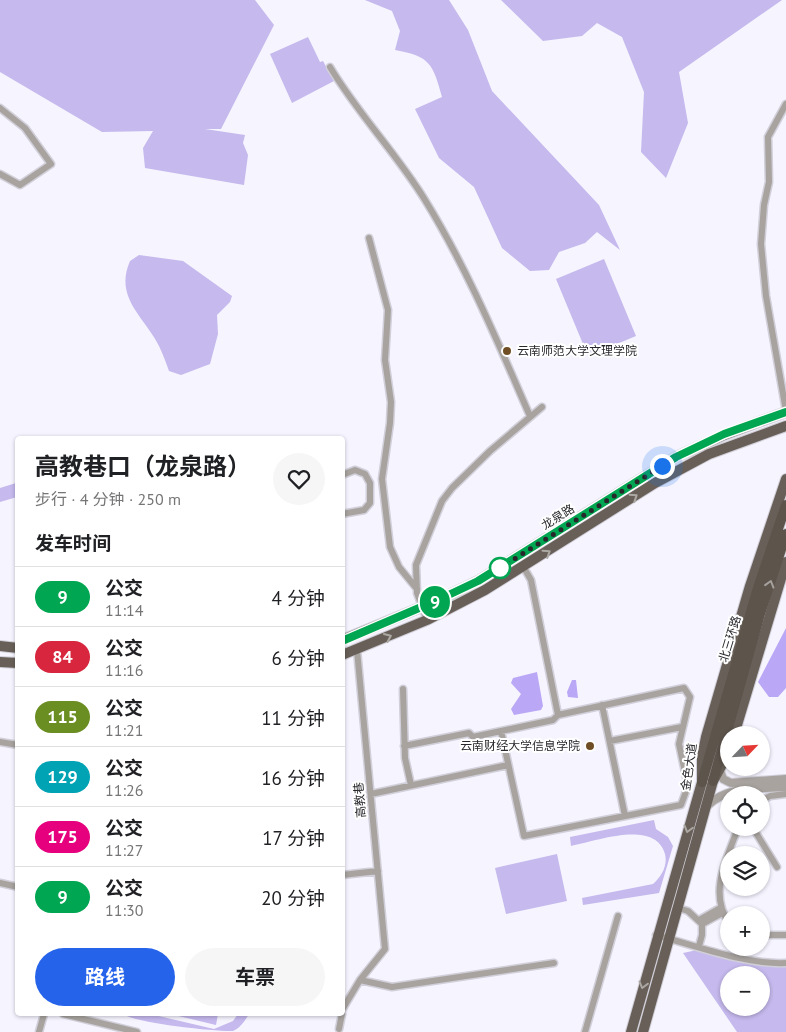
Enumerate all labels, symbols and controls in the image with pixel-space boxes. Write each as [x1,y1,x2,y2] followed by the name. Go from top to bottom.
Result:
[517,343,637,358] place label: 云南师范大学文理学院
[501,345,513,357] marker: 云南师范大学文理学院
[35,451,251,482] text: 高教巷口（龙泉路）
[273,453,325,505] button: heart
[650,454,675,479] your location
[35,489,181,509] text: 步行 · 4 分钟 · 250 m
[629,493,638,503] one-way arrow
[538,501,577,532] street label: 龙泉路
[35,531,111,555] text: 发车时间
[541,550,550,559] one-way arrow
[489,557,511,579] unlabelled marker
[105,576,143,600] text: 公交
[764,580,774,588] one-way arrow
[57,585,68,608] text: 9
[272,586,325,610] text: 4 分钟
[419,586,451,618] line badge: 9
[430,590,440,613] text: 9
[105,600,143,620] text: 11:14
[715,614,744,664] street label: 北三环路
[383,633,392,643] one-way arrow
[105,636,143,660] text: 公交
[52,645,73,668] text: 84
[272,646,325,670] text: 6 分钟
[105,660,143,680] text: 11:16
[105,696,143,720] text: 公交
[47,705,78,728] text: 115
[261,706,325,730] text: 11 分钟
[105,720,143,740] text: 11:21
[720,726,770,776] north arrow
[720,726,770,1016] map controls
[460,738,580,753] place label: 云南财经大学信息学院
[584,740,596,752] marker: 云南财经大学信息学院
[678,742,699,792] street label: 金色大道
[105,756,143,780] text: 公交
[47,765,78,788] text: 129
[261,766,325,790] text: 16 分钟
[105,780,143,800] text: 11:26
[350,781,369,819] street label: 高教巷
[720,786,770,836] button: locate
[105,816,143,840] text: 公交
[683,824,693,832] one-way arrow
[47,825,78,848] text: 175
[262,826,325,850] text: 17 分钟
[105,840,143,860] text: 11:27
[720,846,770,896] button: layers
[105,876,143,900] text: 公交
[57,885,68,908] text: 9
[261,886,325,910] text: 20 分钟
[105,900,143,920] text: 11:30
[720,906,770,956] button: +
[35,948,175,1006] button: 路线
[185,948,325,1006] button: 车票
[720,966,770,1016] button: −
[639,980,649,988] one-way arrow

